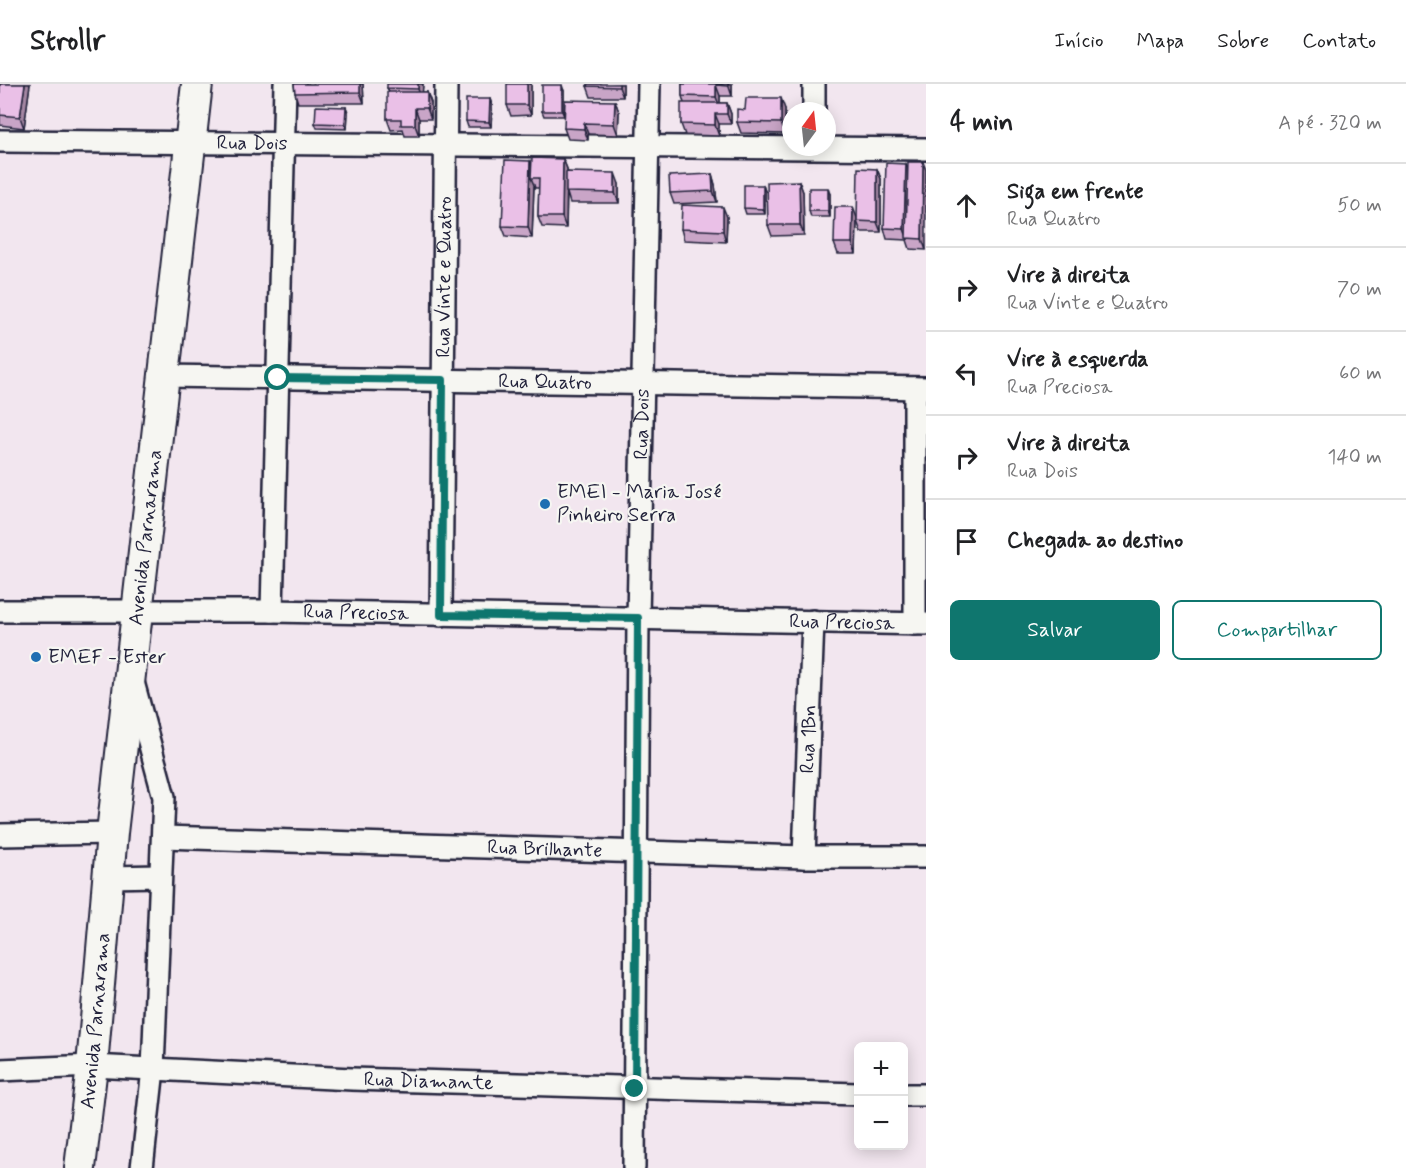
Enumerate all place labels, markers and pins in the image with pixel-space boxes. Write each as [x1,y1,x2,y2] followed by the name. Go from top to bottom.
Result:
[557,479,721,529] place label: EMEI - Maria José Pinheiro Serra
[538,497,552,511] marker: EMEI - Maria José Pinheiro Serra
[48,644,166,671] place label: EMEF - Ester
[29,650,43,664] marker: EMEF - Ester

